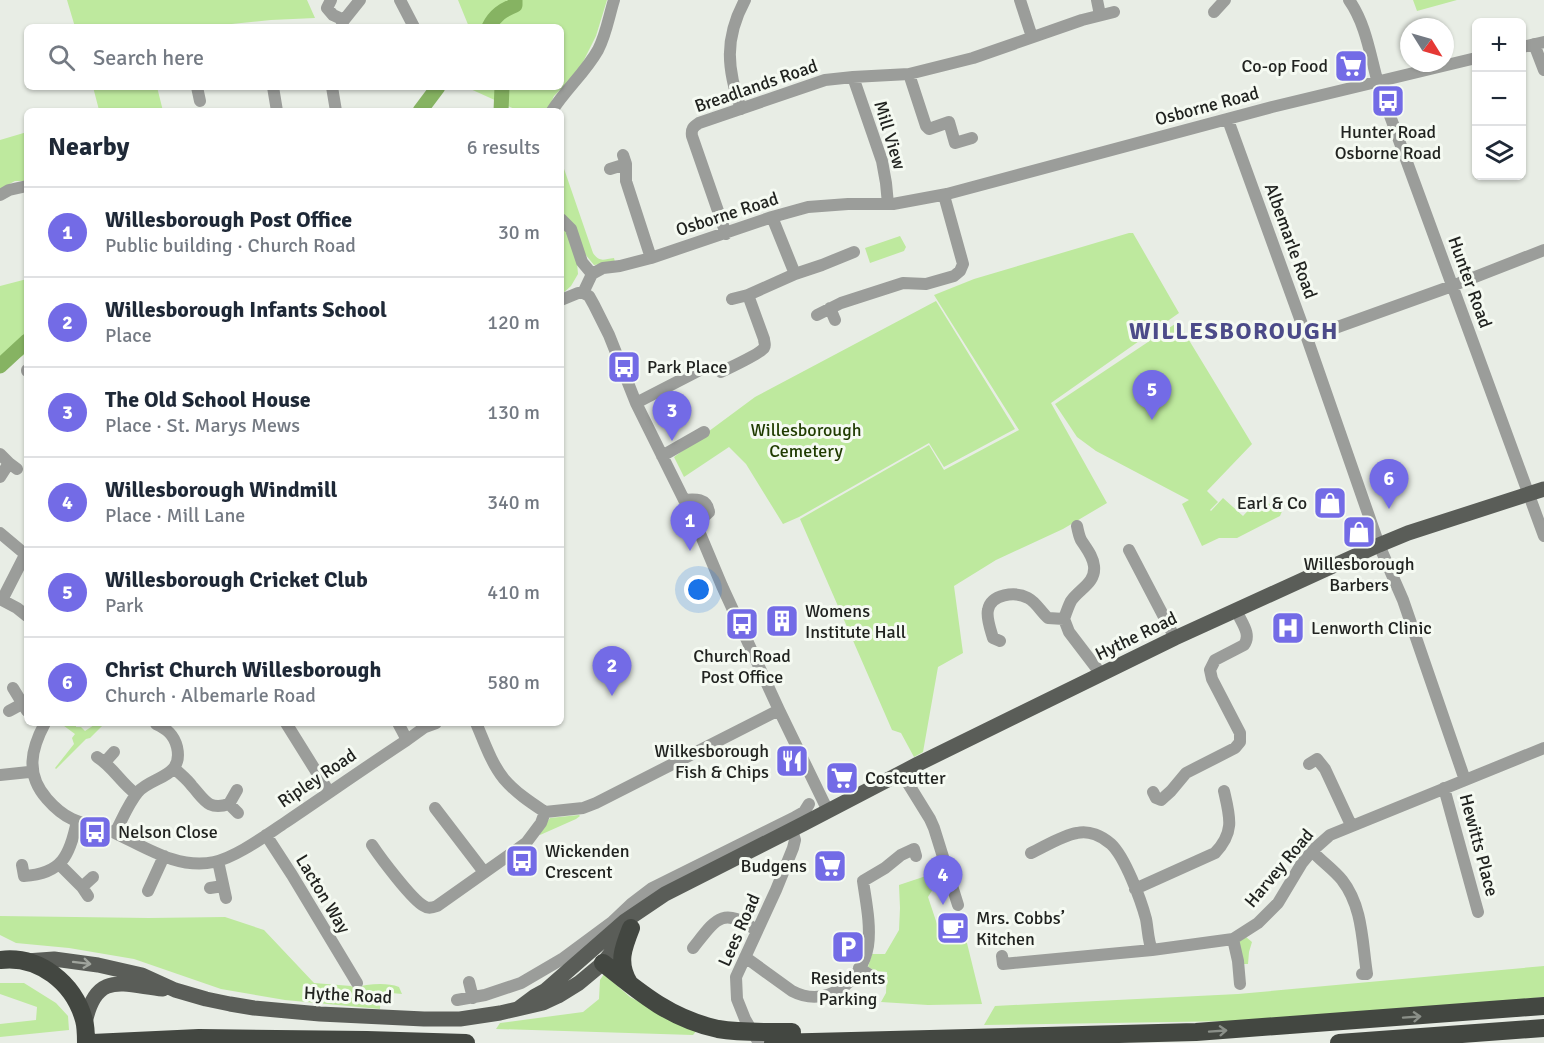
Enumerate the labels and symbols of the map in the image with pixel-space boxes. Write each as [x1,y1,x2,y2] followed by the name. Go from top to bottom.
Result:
[1400,18,1454,72] north arrow
[1333,48,1369,84] supermarket icon: Co-op Food
[692,55,820,117] street label: Breadlands Road
[1242,55,1328,77] place label: Co-op Food
[1153,82,1261,130] street label: Osborne Road
[1370,83,1406,119] bus stop icon: Hunter Road Osborne Road
[869,98,911,172] street label: Mill View
[1335,121,1441,164] place label: Hunter Road Osborne Road
[1260,180,1322,302] street label: Albemarle Road
[673,187,781,241] street label: Osborne Road
[1443,233,1497,331] street label: Hunter Road
[1129,316,1339,346] district label: WILLESBOROUGH
[606,349,642,385] bus stop icon: Park Place
[647,356,728,378] place label: Park Place
[1132,370,1172,420] pin: 5
[652,392,692,441] pin: 3
[751,419,861,462] park label: Willesborough Cemetery
[1370,460,1408,509] pin: 6
[1312,485,1348,521] shop icon: Earl & Co
[1237,492,1307,514] place label: Earl & Co
[670,502,710,551] pin: 1
[1341,514,1377,550] shop icon: Willesborough Barbers
[1304,553,1414,596] place label: Willesborough Barbers
[684,575,713,604] your location
[805,600,906,643] place label: Womens Institute Hall
[764,603,800,639] building icon: Womens Institute Hall
[724,606,760,642] bus stop icon: Church Road Post Office
[1091,607,1181,665] street label: Hythe Road
[1270,610,1306,646] hospital icon: Lenworth Clinic
[1311,617,1432,639] place label: Lenworth Clinic
[693,645,791,688] place label: Church Road Post Office
[592,646,632,696] pin: 2
[654,740,769,783] place label: Wilkesborough Fish & Chips
[774,743,810,779] restaurant icon: Wilkesborough Fish & Chips
[274,744,360,812] street label: Ripley Road
[824,760,860,796] supermarket icon: Costcutter
[865,767,946,789] place label: Costcutter
[1455,791,1503,899] street label: Hewitts Place
[77,814,113,850] bus stop icon: Nelson Close
[118,821,218,843] place label: Nelson Close
[1240,824,1318,912] street label: Harvey Road
[545,840,630,883] place label: Wickenden Crescent
[504,843,540,879] bus stop icon: Wickenden Crescent
[812,848,848,884] supermarket icon: Budgens
[291,851,355,938] street label: Lacton Way
[741,855,807,877] place label: Budgens
[924,856,962,905] pin: 4
[713,890,765,970] street label: Lees Road
[976,907,1065,950] place label: Mrs. Cobbs’ Kitchen
[935,910,971,946] cafe icon: Mrs. Cobbs’ Kitchen
[830,929,866,965] parking icon: Residents Parking
[72,957,92,968] one-way arrow
[811,967,886,1010] place label: Residents Parking
[303,982,393,1008] street label: Hythe Road
[1402,1011,1422,1022] one-way arrow
[1207,1025,1227,1036] one-way arrow

